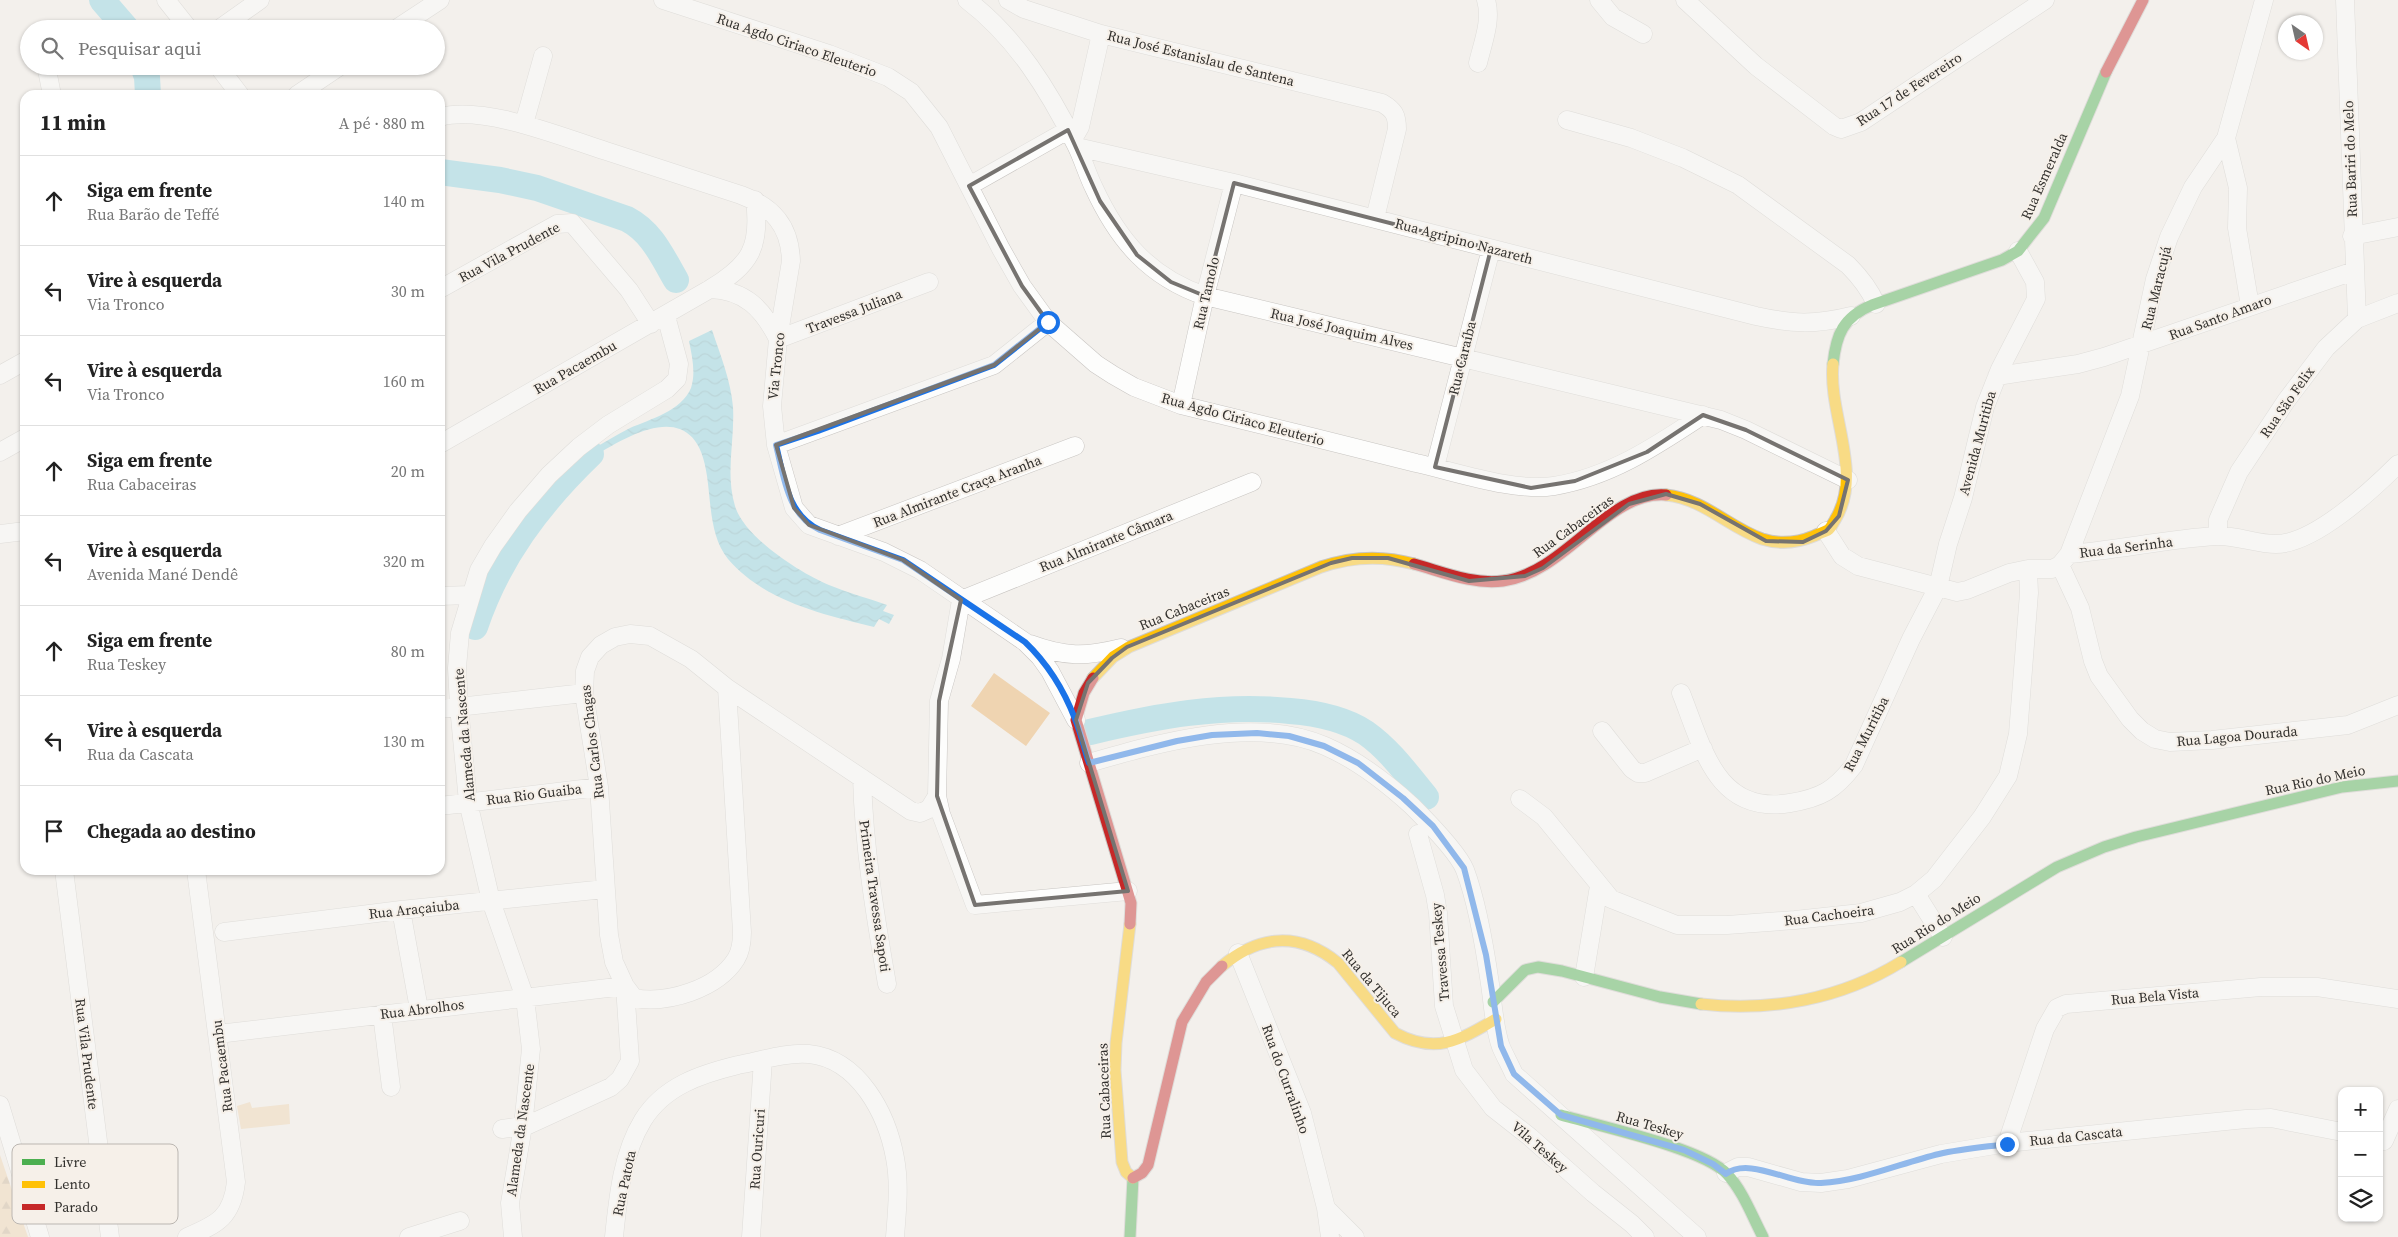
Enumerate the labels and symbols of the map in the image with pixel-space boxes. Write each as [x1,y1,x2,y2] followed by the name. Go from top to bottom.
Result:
[714,8,880,82] street label: Rua Agdo Ciriaco Eleuterio
[2278,15,2323,60] north arrow
[1105,25,1298,91] street label: Rua José Estanislau de Santena
[1852,47,1966,131] street label: Rua 17 de Fevereiro
[2338,100,2362,218] street label: Rua Bariri do Melo
[2016,128,2073,223] street label: Rua Esmeralda
[1393,213,1535,269] street label: Rua Agripino Nazareth
[455,217,563,287] street label: Rua Vila Prudente
[2136,243,2176,332] street label: Rua Maracujá
[1188,254,1224,331] street label: Rua Tamolo
[803,283,906,338] street label: Travessa Juliana
[2166,289,2274,345] street label: Rua Santo Amaro
[1269,303,1415,355] street label: Rua José Joaquim Alves
[1037,311,1060,334] route start
[1443,318,1481,397] street label: Rua Caraíba
[763,331,790,401] street label: Via Tronco
[530,335,620,399] street label: Rua Pacaembu
[2255,362,2319,442] street label: Rua São Felix
[1159,388,1327,451] street label: Rua Agdo Ciriaco Eleuterio
[1953,388,2001,498] street label: Avenida Muritiba
[870,449,1045,532] street label: Rua Almirante Craça Aranha
[1528,490,1618,562] street label: Rua Cabaceiras
[1036,505,1177,577] street label: Rua Almirante Câmara
[2078,531,2175,563] street label: Rua da Serinha
[1136,581,1232,635] street label: Rua Cabaceiras
[448,667,480,803] street label: Alameda da Nascente
[575,684,609,800] street label: Rua Carlos Chagas
[1838,692,1894,775] street label: Rua Muritiba
[2176,721,2299,751] street label: Rua Lagoa Dourada
[2263,760,2367,800] street label: Rua Rio do Meio
[485,778,584,810] street label: Rua Rio Guaiba
[854,819,896,973] street label: Primeira Travessa Sapoti
[1887,887,1985,959] street label: Rua Rio do Meio
[368,894,461,924] street label: Rua Araçaiuba
[1783,899,1876,930] street label: Rua Cachoeira
[1426,901,1454,1002] street label: Travessa Teskey
[1337,944,1407,1022] street label: Rua da Tijuca
[2110,982,2201,1010] street label: Rua Bela Vista
[379,994,465,1024] street label: Rua Abrolhos
[70,997,104,1111] street label: Rua Vila Prudente
[206,1019,238,1113] street label: Rua Pacaembu
[1257,1022,1315,1137] street label: Rua do Curralinho
[1092,1043,1116,1139] street label: Rua Cabaceiras
[501,1062,539,1198] street label: Alameda da Nascente
[1614,1106,1687,1144] street label: Rua Teskey
[744,1108,770,1190] street label: Rua Ouricuri
[1507,1117,1573,1178] street label: Vila Teskey
[2029,1121,2124,1151] street label: Rua da Cascata
[1996,1133,2019,1156] route end
[12,1144,178,1224] legend
[607,1147,641,1218] street label: Rua Patota
[54,1152,86,1172] text: Livre
[54,1174,90,1194] text: Lento
[54,1197,98,1217] text: Parado

